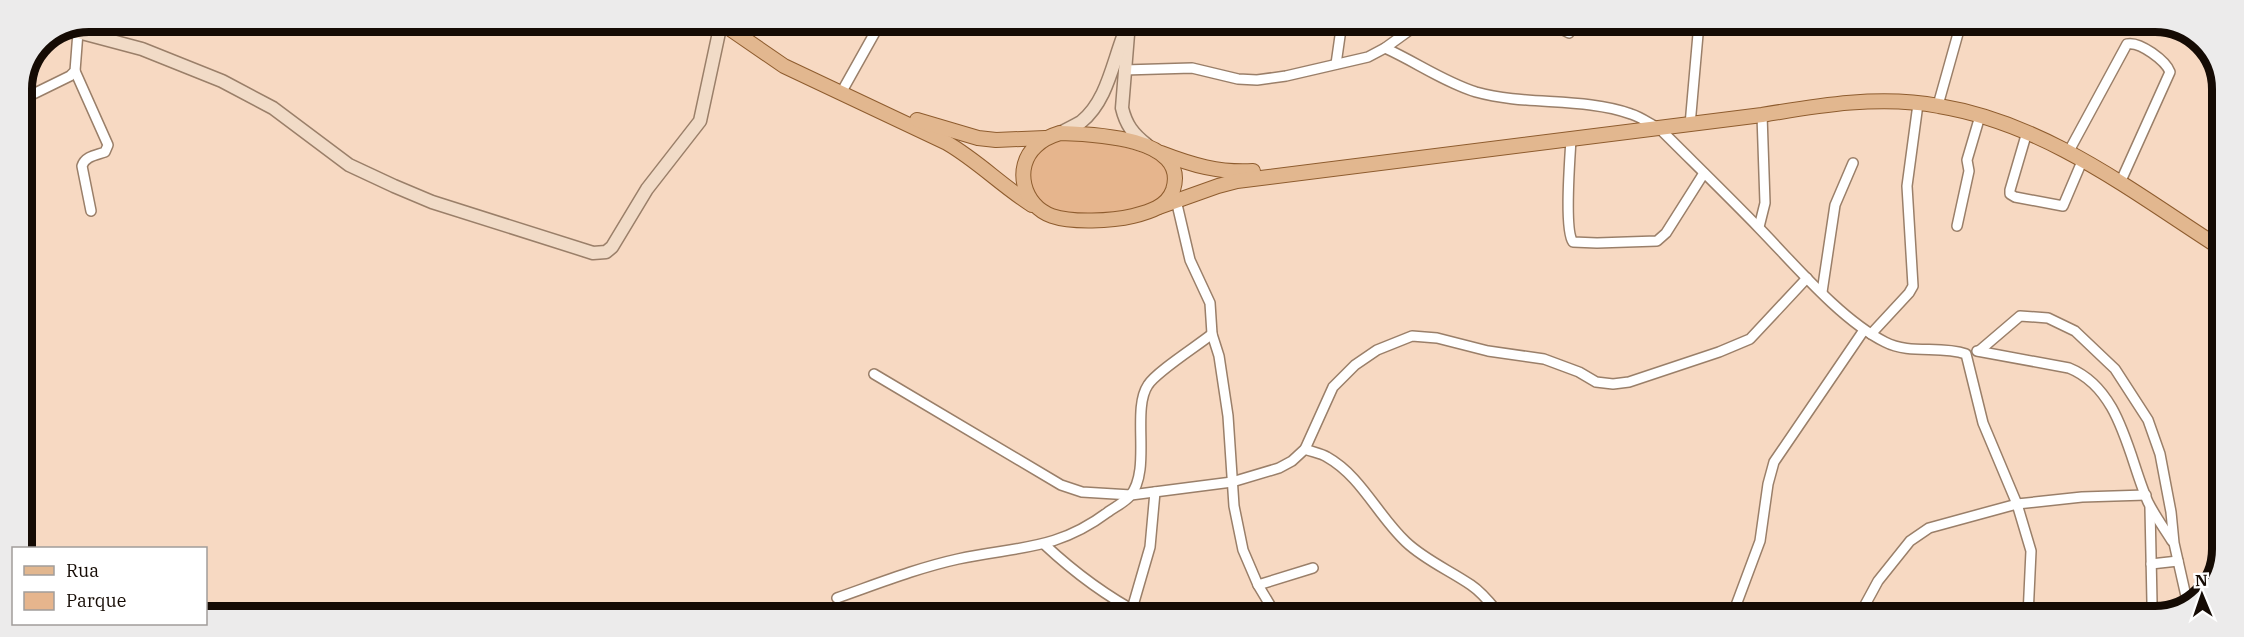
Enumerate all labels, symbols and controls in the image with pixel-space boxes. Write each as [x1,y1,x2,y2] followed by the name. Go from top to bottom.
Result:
[12,547,207,625] legend
[66,559,99,582] text: Rua
[2172,565,2232,625] north arrow
[2195,570,2208,590] text: N
[66,589,126,612] text: Parque

